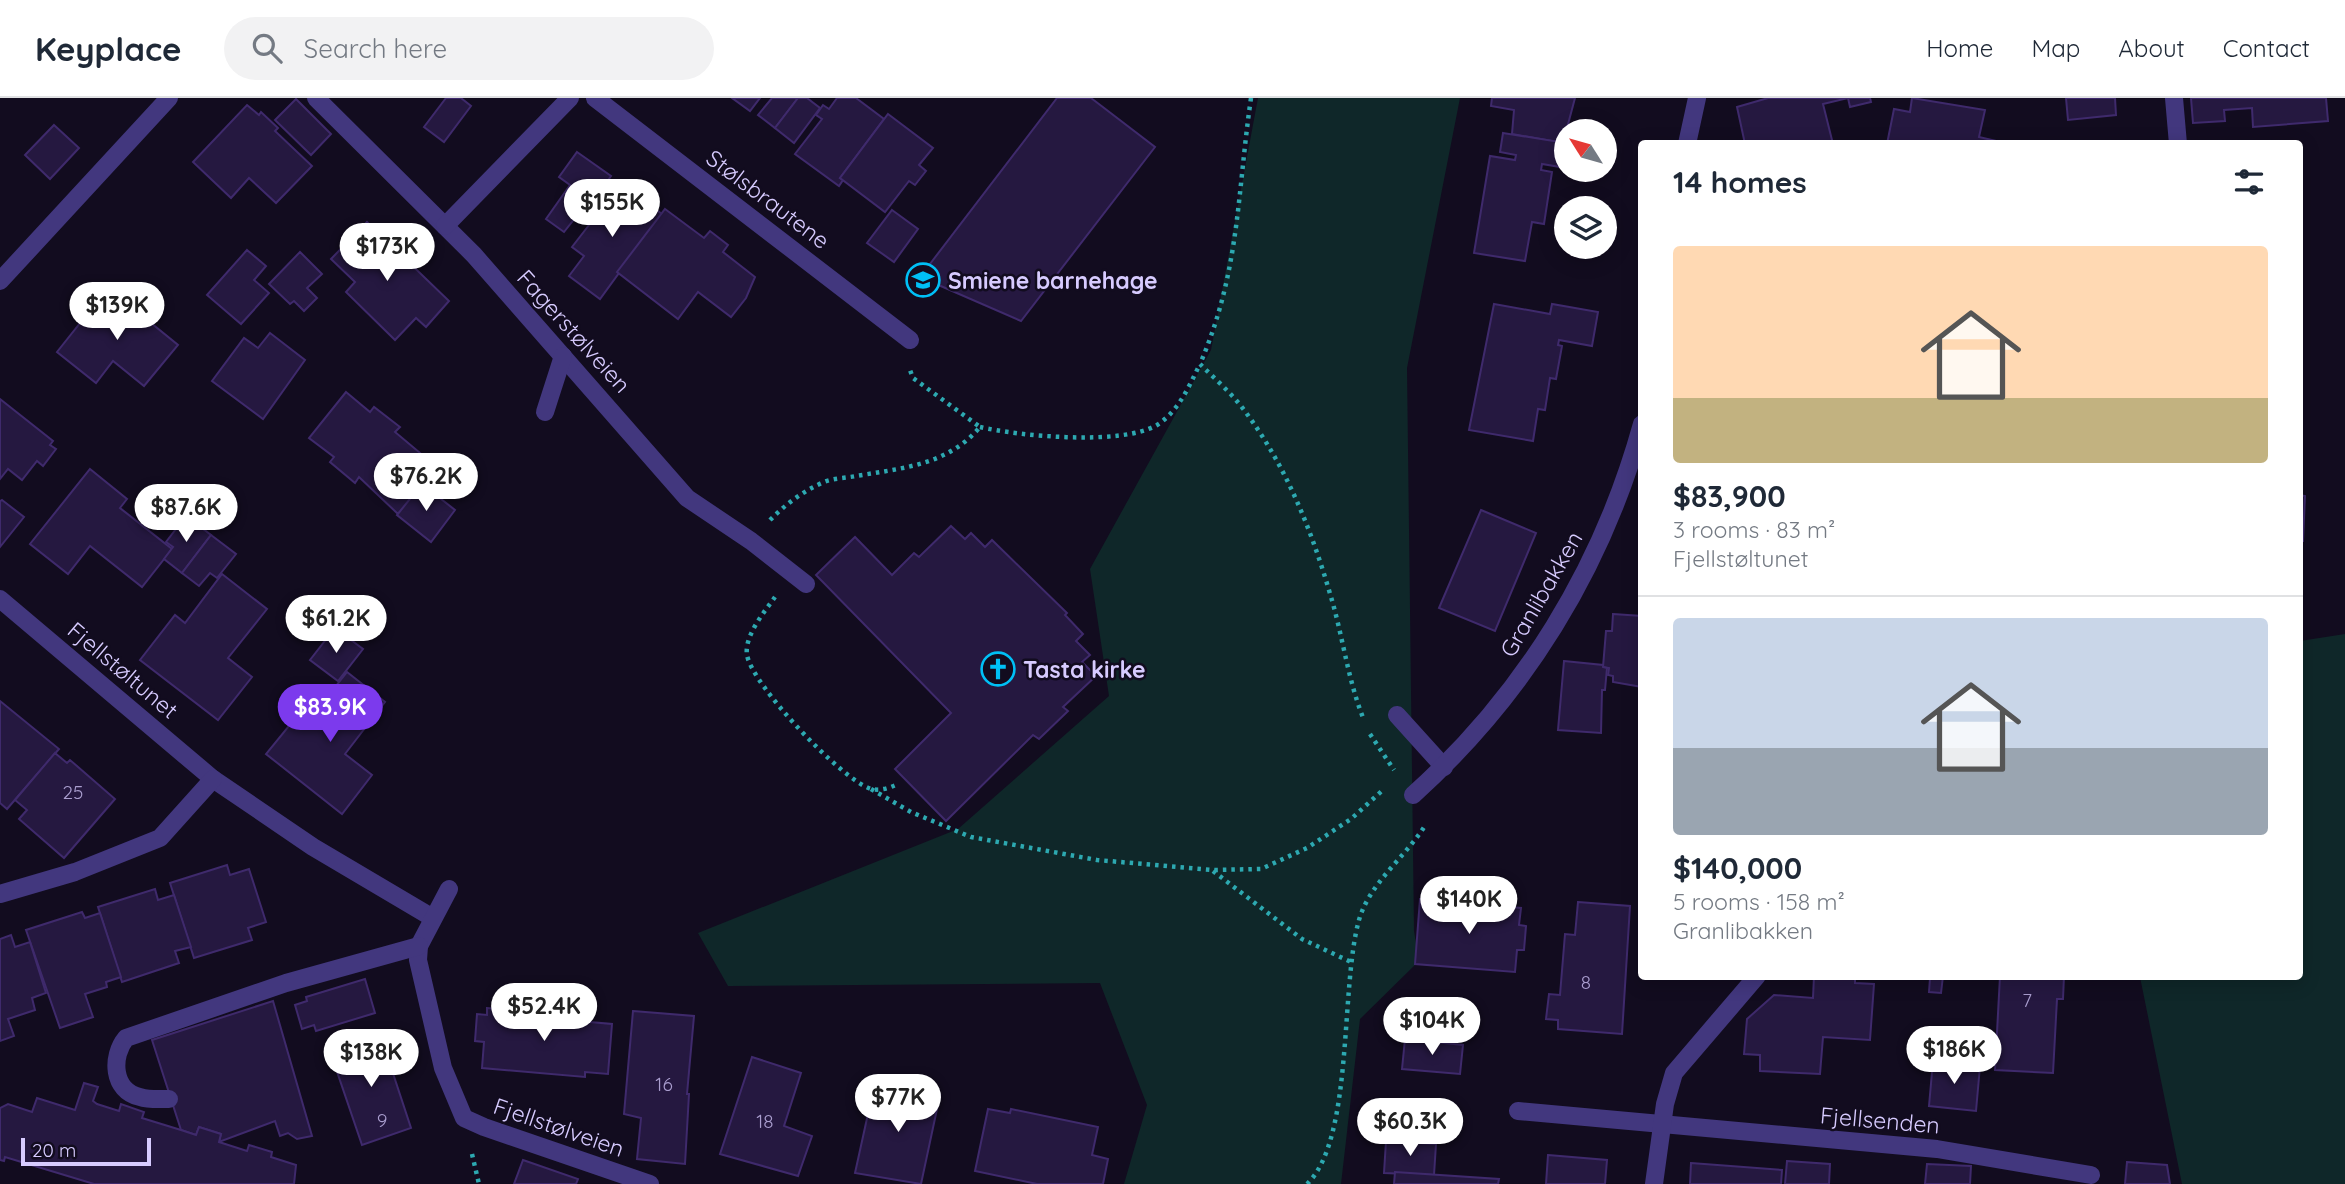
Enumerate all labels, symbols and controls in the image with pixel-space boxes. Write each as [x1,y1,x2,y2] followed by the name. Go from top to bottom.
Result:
[224,17,714,80] search box
[35,28,182,69] text: Keyplace
[248,29,286,67] icon: search
[304,32,447,65] text: Search here
[1926,33,1993,63] text: Home
[2031,33,2080,63] text: Map
[2118,33,2185,63] text: About
[2223,33,2310,63] text: Contact
[1554,119,1617,182] north arrow
[1554,119,1617,259] map controls
[701,143,835,255] street label: Stølsbrautene
[1673,163,1807,201] text: 14 homes
[2230,163,2268,201] icon: filters
[563,180,661,239] pin: $155K
[580,187,644,216] text: $155K
[1554,196,1617,259] button: layers
[338,223,436,283] pin: $173K
[356,231,418,260] text: $173K
[904,261,942,299] school or university icon: Smiene barnehage
[511,263,637,399] street label: Fagerstølveien
[948,266,1158,295] place label: Smiene barnehage
[68,282,166,342] pin: $139K
[85,290,149,319] text: $139K
[1908,292,2034,418] icon: home
[369,454,483,513] pin: $76.2K
[390,461,462,490] text: $76.2K
[1673,477,1786,515] text: $83,900
[129,484,243,544] pin: $87.6K
[151,492,221,521] text: $87.6K
[1673,515,1835,544] text: 3 rooms · 83 m²
[1493,526,1589,662] street label: Granlibakken
[1673,544,1808,573] text: Fjellstøltunet
[279,596,393,655] pin: $61.2K
[302,603,370,632] text: $61.2K
[62,615,184,725] street label: Fjellstøltunet
[979,650,1017,688] church icon: Tasta kirke
[1023,655,1146,684] place label: Tasta kirke
[1908,664,2034,790] icon: home
[273,684,387,744] pin: $83.9K
[294,692,366,721] text: $83.9K
[63,780,83,804] house number: 25
[1673,849,1802,887] text: $140,000
[1420,876,1518,936] pin: $140K
[1436,884,1502,913] text: $140K
[1673,887,1845,916] text: 5 rooms · 158 m²
[1673,916,1813,945] text: Granlibakken
[1581,970,1591,994] house number: 8
[487,984,601,1043] pin: $52.4K
[2022,988,2032,1012] house number: 7
[507,991,581,1020] text: $52.4K
[1383,998,1481,1057] pin: $104K
[1399,1005,1465,1034] text: $104K
[1905,1026,2003,1086] pin: $186K
[322,1030,420,1089] pin: $138K
[1922,1034,1986,1063] text: $186K
[340,1037,402,1066] text: $138K
[655,1072,673,1096] house number: 16
[857,1074,939,1134] pin: $77K
[871,1082,925,1111] text: $77K
[490,1091,628,1163] street label: Fjellstølveien
[1353,1098,1467,1158] pin: $60.3K
[1819,1100,1941,1140] street label: Fjellsenden
[1373,1106,1447,1135] text: $60.3K
[377,1108,387,1132] house number: 9
[756,1109,774,1133] house number: 18
[21,1135,150,1167] scale bar
[32,1138,76,1162] text: 20 m

